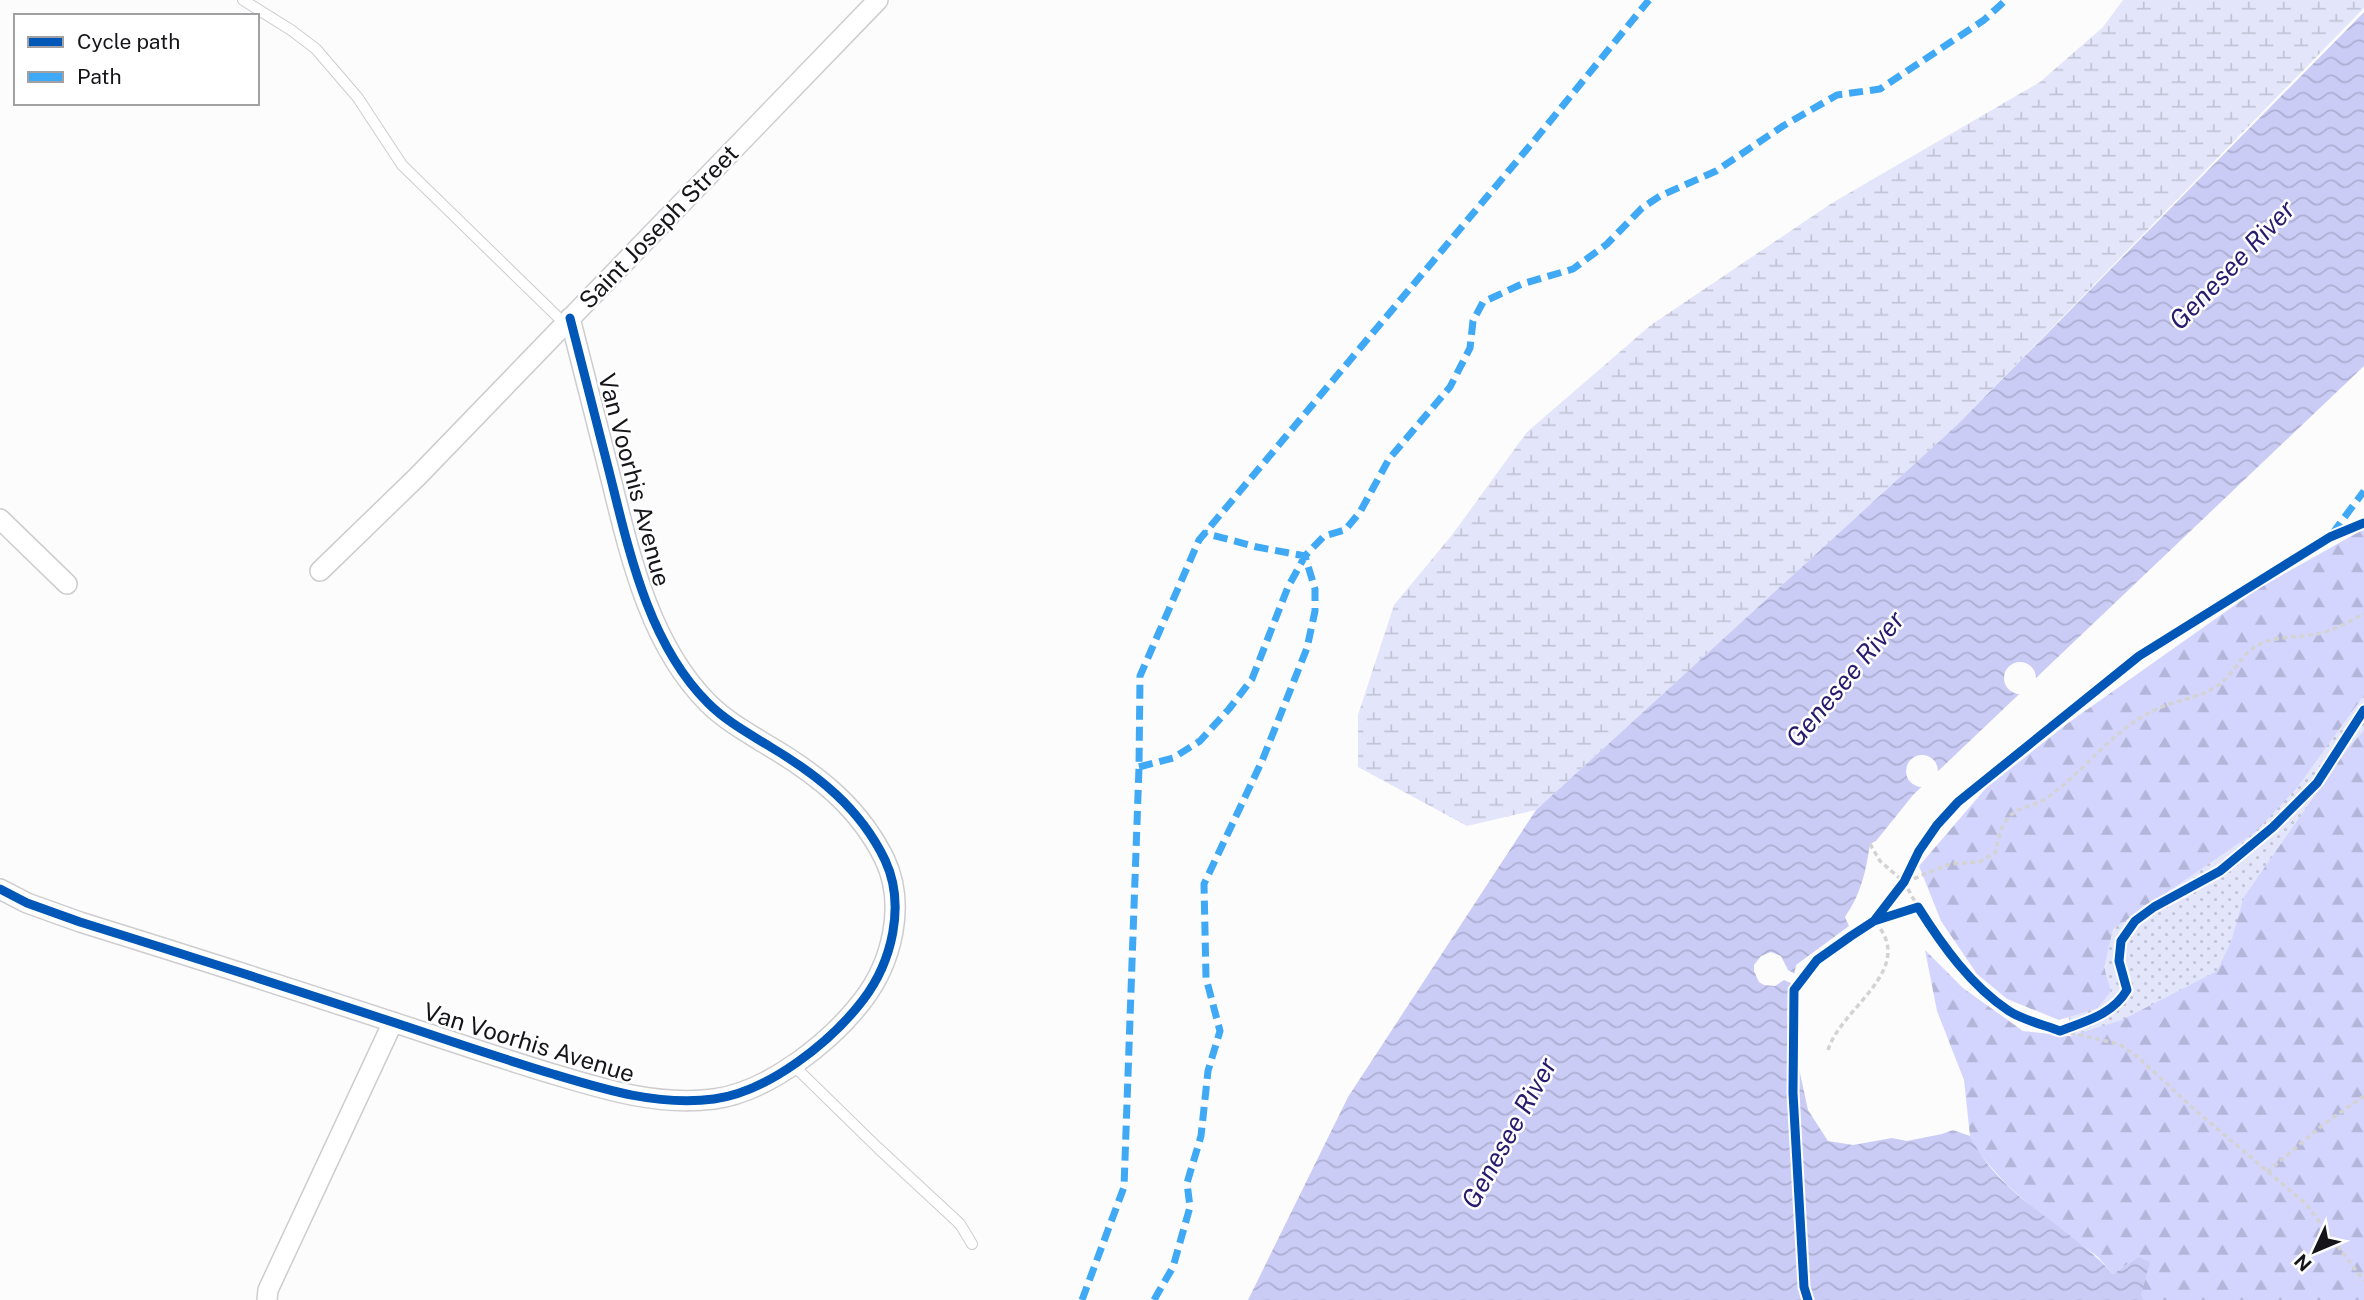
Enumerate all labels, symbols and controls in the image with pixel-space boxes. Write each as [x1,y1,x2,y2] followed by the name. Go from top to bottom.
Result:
[14,14,259,105] legend
[77,29,180,54] text: Cycle path
[77,64,122,89] text: Path
[573,139,744,314] street label: Saint Joseph Street
[2162,193,2301,336] water label: Genesee River
[593,370,677,589] street label: Van Voorhis Avenue
[1779,604,1910,753] water label: Genesee River
[420,997,638,1087] street label: Van Voorhis Avenue
[1454,1052,1563,1214] water label: Genesee River
[2280,1216,2350,1286] north arrow
[2290,1250,2316,1276] text: N

